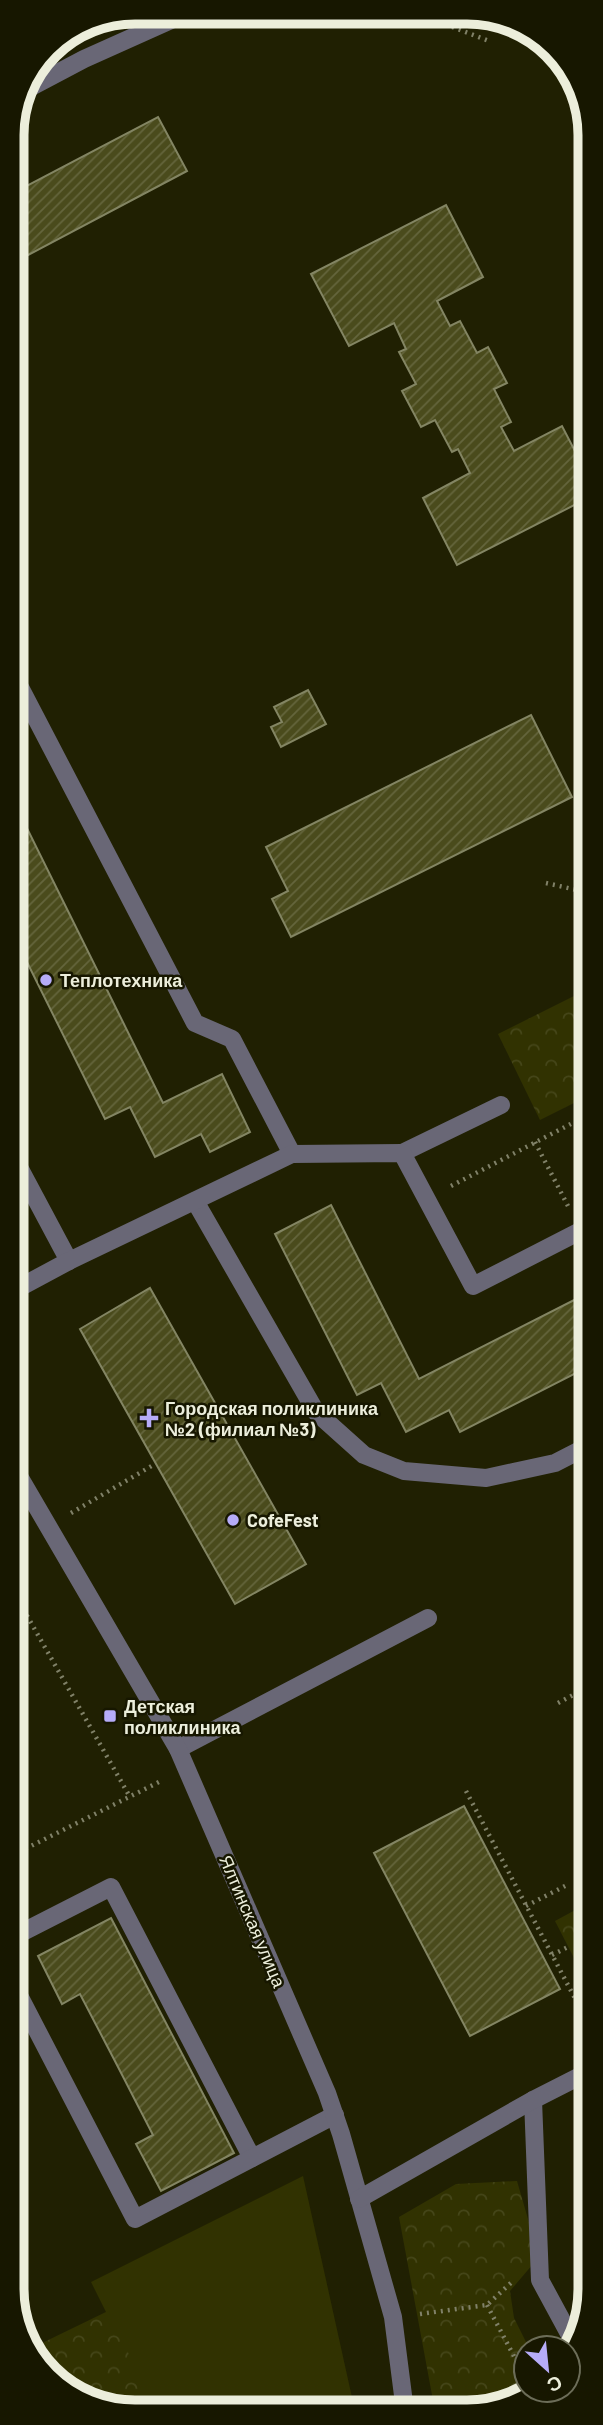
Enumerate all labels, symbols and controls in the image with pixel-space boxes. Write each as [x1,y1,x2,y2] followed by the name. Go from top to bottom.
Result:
[60,969,183,991] place label: Теплотехника
[38,972,54,988] marker: Теплотехника
[165,1397,379,1440] place label: Городская поликлиника №2 (филиал №3)
[139,1408,159,1428] marker: Городская поликлиника №2 (филиал №3)
[247,1509,319,1531] place label: CofeFest
[225,1512,241,1528] marker: CofeFest
[124,1695,242,1738] place label: Детская поликлиника
[102,1708,118,1724] marker: Детская поликлиника
[215,1851,291,1991] street label: Ялтинская улица
[512,2334,582,2404] north arrow
[543,2371,566,2398] text: С

